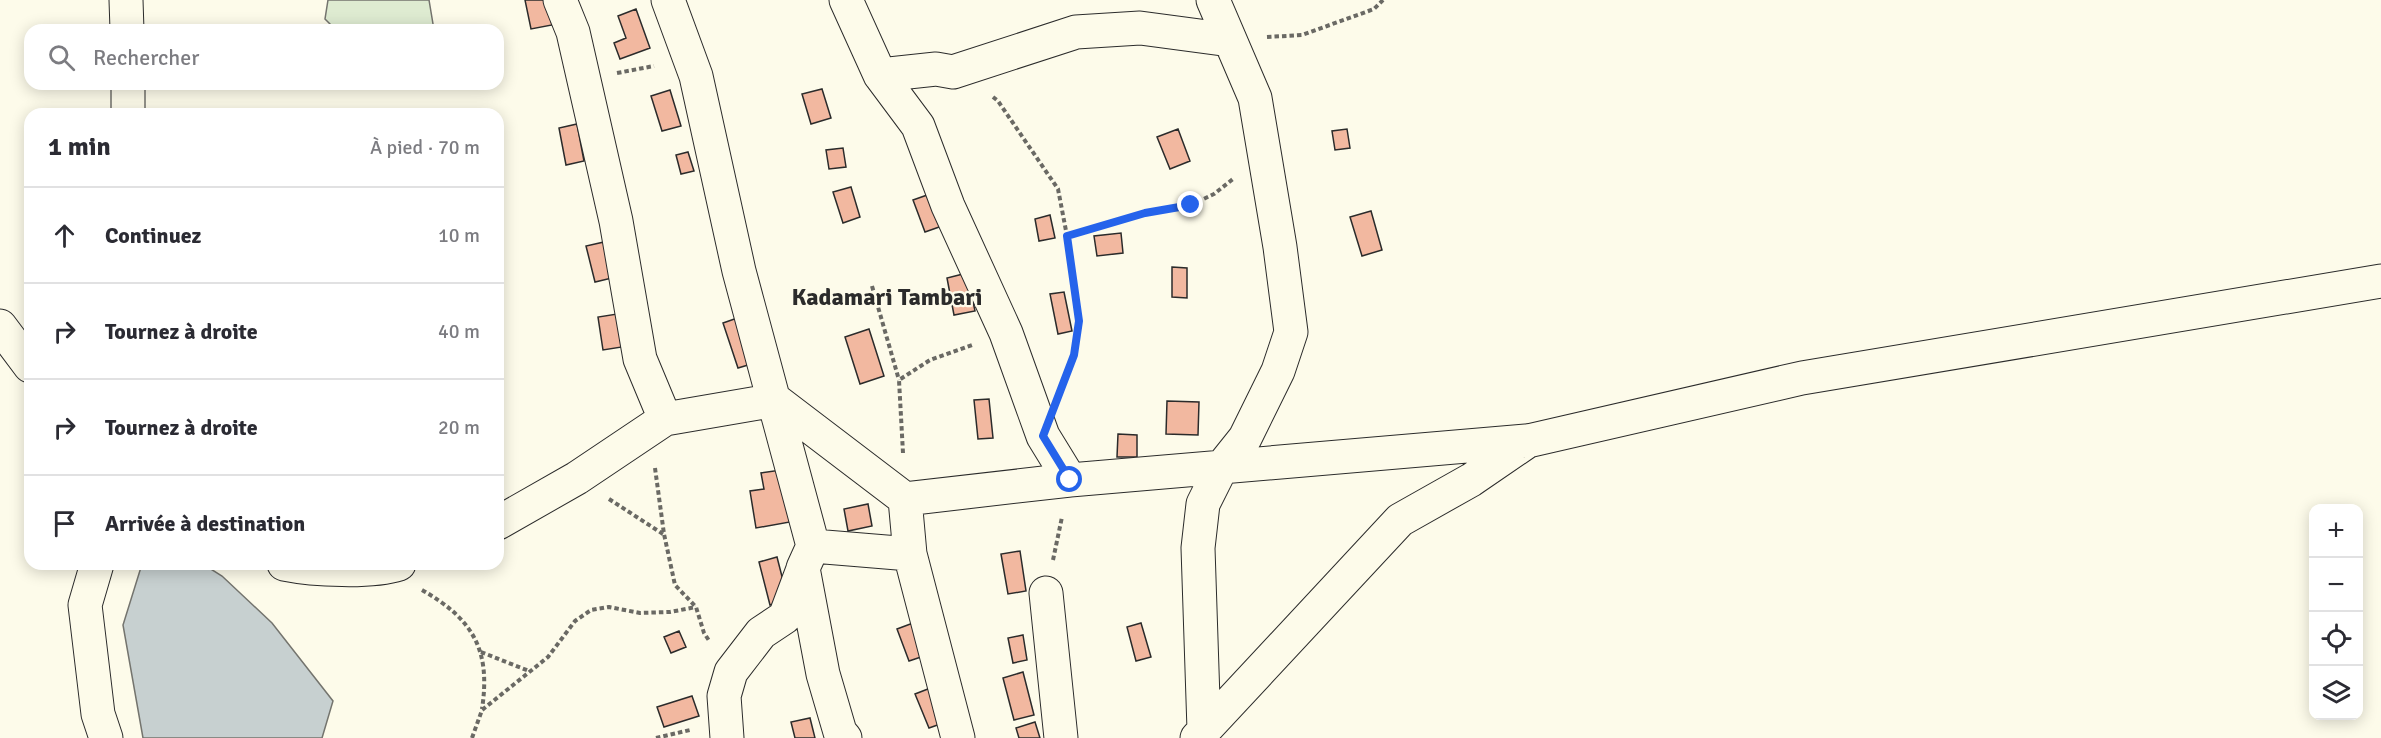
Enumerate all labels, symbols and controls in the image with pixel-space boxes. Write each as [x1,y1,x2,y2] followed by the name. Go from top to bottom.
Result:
[24,24,504,90] search box
[45,41,78,74] icon: search
[93,44,199,71] text: Rechercher
[48,131,111,163] text: 1 min
[370,135,480,160] text: À pied · 70 m
[1177,191,1203,217] route end
[48,219,81,252] icon: ahead
[105,222,201,249] text: Continuez
[438,223,480,248] text: 10 m
[791,282,983,312] district label: Kadamari Tambari
[48,315,81,348] icon: right
[105,318,258,345] text: Tournez à droite
[438,319,480,344] text: 40 m
[48,411,81,444] icon: right
[105,414,258,441] text: Tournez à droite
[438,415,480,440] text: 20 m
[1056,466,1082,492] route start
[2309,504,2363,720] map controls
[2309,504,2363,558] button: +
[48,507,81,540] icon: arrive
[105,510,305,537] text: Arrivée à destination
[2309,558,2363,612] button: −
[2309,612,2363,666] button: locate
[2309,666,2363,720] button: layers

